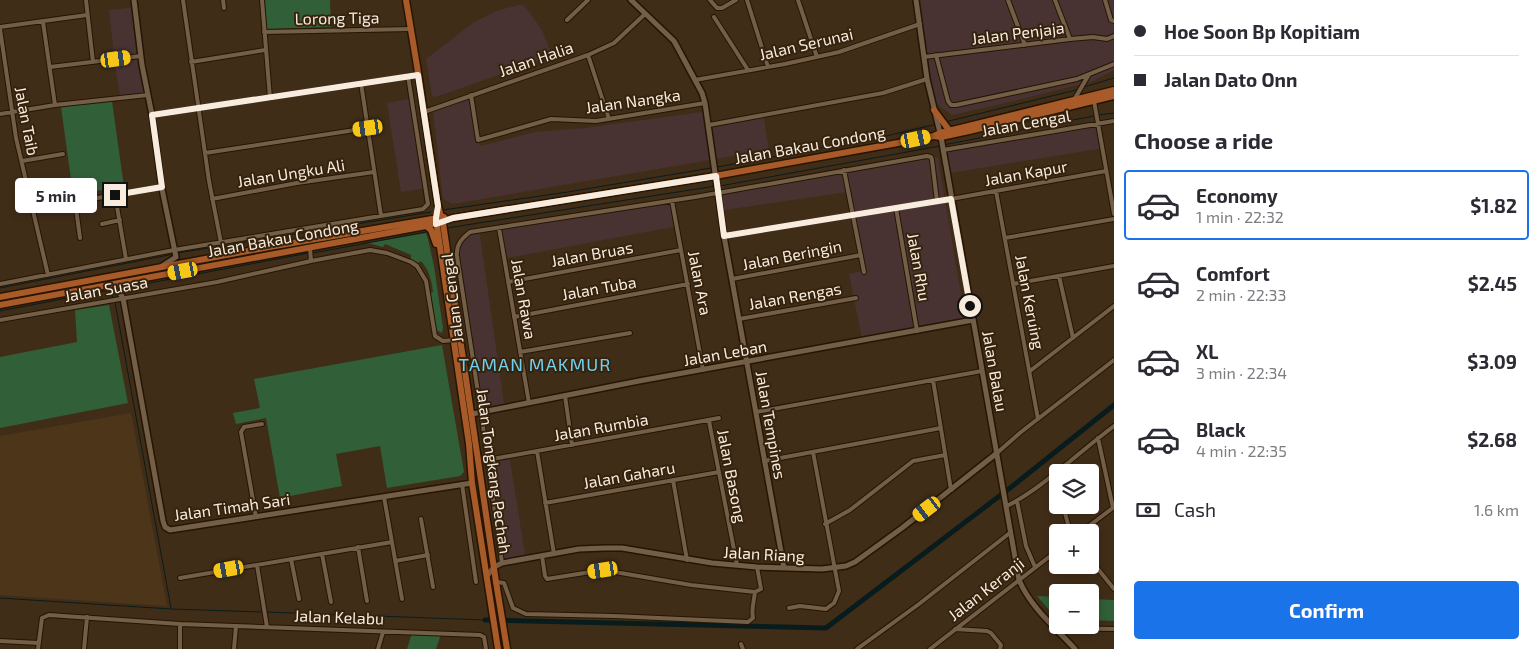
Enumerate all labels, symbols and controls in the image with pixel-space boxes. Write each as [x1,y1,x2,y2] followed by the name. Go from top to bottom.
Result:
[294,7,380,28] street label: Lorong Tiga
[970,17,1066,49] street label: Jalan Penjaja
[1164,20,1360,43] text: Hoe Soon Bp Kopitiam
[757,23,855,64] street label: Jalan Serunai
[496,37,576,80] street label: Jalan Halia
[100,49,131,69] car
[1164,68,1297,91] text: Jalan Dato Onn
[584,84,682,117] street label: Jalan Nangka
[11,85,43,157] street label: Jalan Taib
[980,105,1072,140] street label: Jalan Cengal
[352,118,383,138] car
[733,122,887,167] street label: Jalan Bakau Condong
[1134,127,1273,153] text: Choose a ride
[899,129,932,149] car
[236,155,346,190] street label: Jalan Ungku Ali
[983,156,1069,189] street label: Jalan Kapur
[15,178,98,212] callout: 5 min
[1136,183,1181,228] icon: car
[104,184,126,206] route end
[1196,184,1278,207] text: Economy
[36,186,76,205] text: 5 min
[1470,194,1517,217] text: $1.82
[1196,207,1284,226] text: 1 min · 22:32
[206,215,360,260] street label: Jalan Bakau Condong
[904,231,935,303] street label: Jalan Rhu
[741,236,843,273] street label: Jalan Beringin
[549,237,634,270] street label: Jalan Bruas
[685,249,716,317] street label: Jalan Ara
[437,252,466,344] street label: Jalan Cengal
[1012,253,1049,351] street label: Jalan Keruing
[508,257,541,341] street label: Jalan Rawa
[166,261,199,281] car
[1136,261,1181,306] icon: car
[1196,262,1270,285] text: Comfort
[63,272,149,305] street label: Jalan Suasa
[560,272,638,303] street label: Jalan Tuba
[1468,272,1517,295] text: $2.45
[747,278,843,313] street label: Jalan Rengas
[1196,285,1286,304] text: 2 min · 22:33
[959,295,981,317] route start
[979,329,1012,413] street label: Jalan Balau
[682,336,768,369] street label: Jalan Leban
[1136,339,1181,384] icon: car
[1196,340,1218,363] text: XL
[1467,350,1517,373] text: $3.09
[459,353,611,375] district label: TAMAN MAKMUR
[1196,363,1287,382] text: 3 min · 22:34
[753,369,790,481] street label: Jalan Tempines
[473,387,516,555] street label: Jalan Tongkang Pechah
[552,409,650,444] street label: Jalan Rumbia
[1136,417,1181,462] icon: car
[1196,418,1246,441] text: Black
[714,428,751,524] street label: Jalan Basong
[1467,428,1517,451] text: $2.68
[1196,441,1287,460] text: 4 min · 22:35
[581,457,676,492] street label: Jalan Gaharu
[1049,464,1099,634] map controls
[1049,464,1099,514] button: layers
[173,489,291,524] street label: Jalan Timah Sari
[910,494,943,524] car
[1134,496,1162,524] icon: cash
[1174,498,1216,521] text: Cash
[1474,500,1519,519] text: 1.6 km
[1049,524,1099,574] button: +
[723,542,805,565] street label: Jalan Riang
[944,553,1028,625] street label: Jalan Keranji
[212,559,245,579] car
[587,560,618,580] car
[1134,581,1519,639] button: Confirm
[1049,584,1099,634] button: −
[294,605,384,628] street label: Jalan Kelabu

